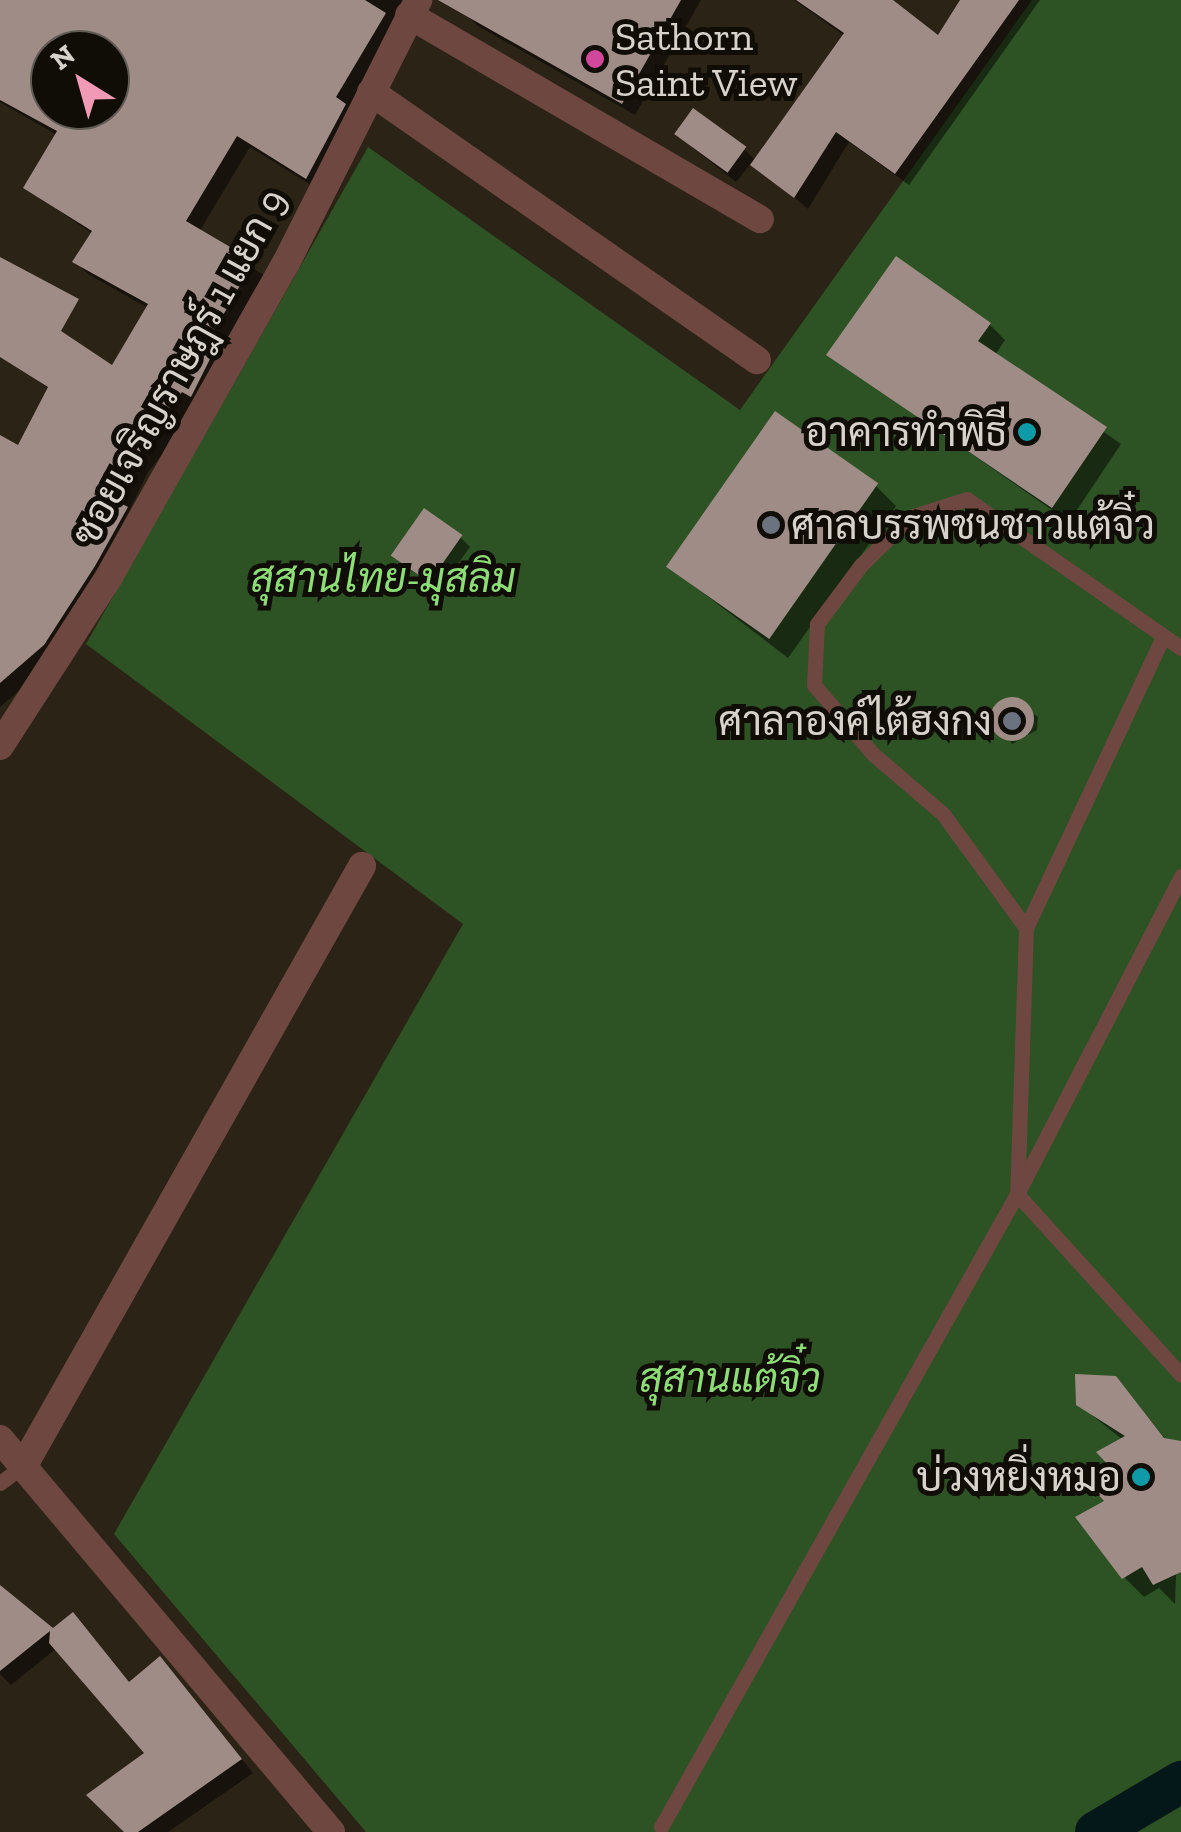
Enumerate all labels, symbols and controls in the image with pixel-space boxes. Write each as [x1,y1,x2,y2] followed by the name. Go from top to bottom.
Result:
[615,12,799,106] place label: Sathorn Saint View
[30,30,130,130] north arrow
[44,38,81,77] text: N
[584,48,606,70] marker: Sathorn Saint View
[61,180,297,554] street label: ซอยเจริญราษฎร์ 1 แยก 9
[805,408,1007,456] place label: อาคารทำพิธี
[1016,421,1038,443] marker: อาคารทำพิธี
[791,501,1155,549] place label: ศาลบรรพชนชาวแต้จิ๋ว
[760,514,782,536] marker: ศาลบรรพชนชาวแต้จิ๋ว
[250,554,516,602] park label: สุสานไทย-มุสลิม
[718,697,992,745] place label: ศาลาองค์ไต้ฮงกง
[1001,710,1023,732] marker: ศาลาองค์ไต้ฮงกง
[639,1354,821,1402] park label: สุสานแต้จิ๋ว
[917,1453,1121,1501] place label: บ่วงหยิ่งหมอ
[1130,1466,1152,1488] marker: บ่วงหยิ่งหมอ

